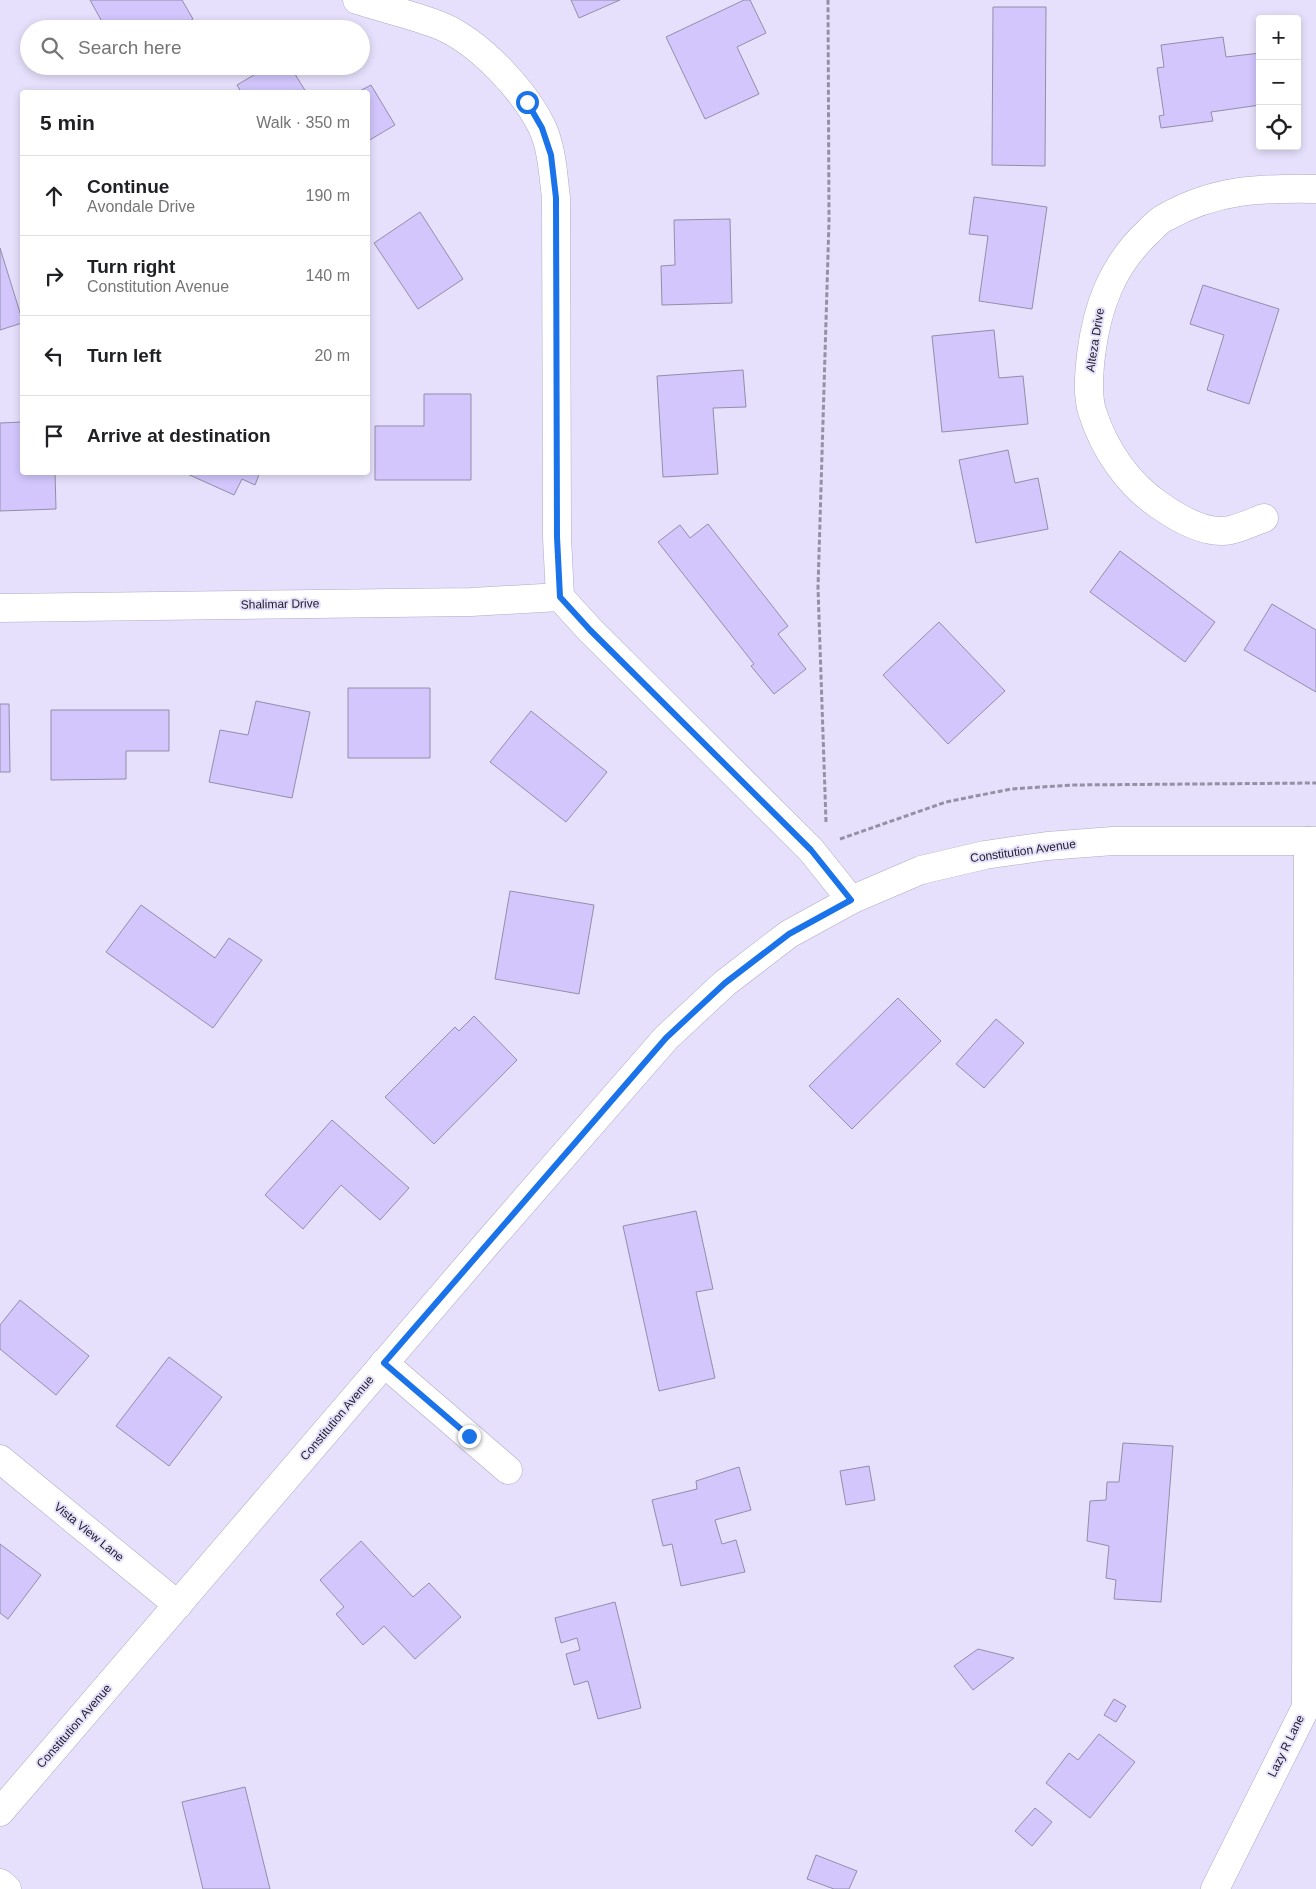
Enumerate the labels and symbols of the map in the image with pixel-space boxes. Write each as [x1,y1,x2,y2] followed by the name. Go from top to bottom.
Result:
[516,91,539,114] route start
[1083,307,1107,373] street label: Alteza Drive
[241,596,320,612] street label: Shalimar Drive
[969,837,1077,865] street label: Constitution Avenue
[297,1372,377,1463] street label: Constitution Avenue
[458,1425,481,1448] route end
[51,1500,127,1565] street label: Vista View Lane
[34,1681,114,1771] street label: Constitution Avenue
[1265,1712,1307,1779] street label: Lazy R Lane

